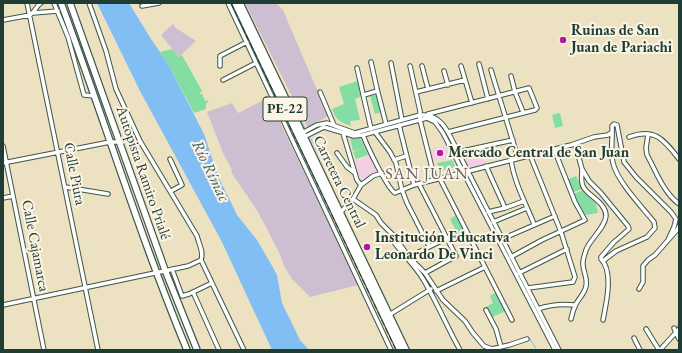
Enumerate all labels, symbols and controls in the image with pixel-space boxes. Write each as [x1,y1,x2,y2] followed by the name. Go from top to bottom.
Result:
[571,22,672,57] place label: Ruinas de San Juan de Pariachi
[558,35,568,45] marker: Ruinas de San Juan de Pariachi
[263,97,307,121] road number: PE-22
[112,104,174,242] street label: Autopista Ramiro Prialé
[309,133,369,231] street label: Carretera Central
[187,137,233,205] water label: Río Rímac
[59,141,89,207] street label: Calle Piura
[448,144,629,162] place label: Mercado Central de San Juan
[435,148,445,158] marker: Mercado Central de San Juan
[385,165,469,185] district label: SAN JUAN
[17,199,53,293] street label: Calle Cajamarca
[375,229,509,264] place label: Institución Educativa Leonardo De Vinci
[362,242,372,252] marker: Institución Educativa Leonardo De Vinci

